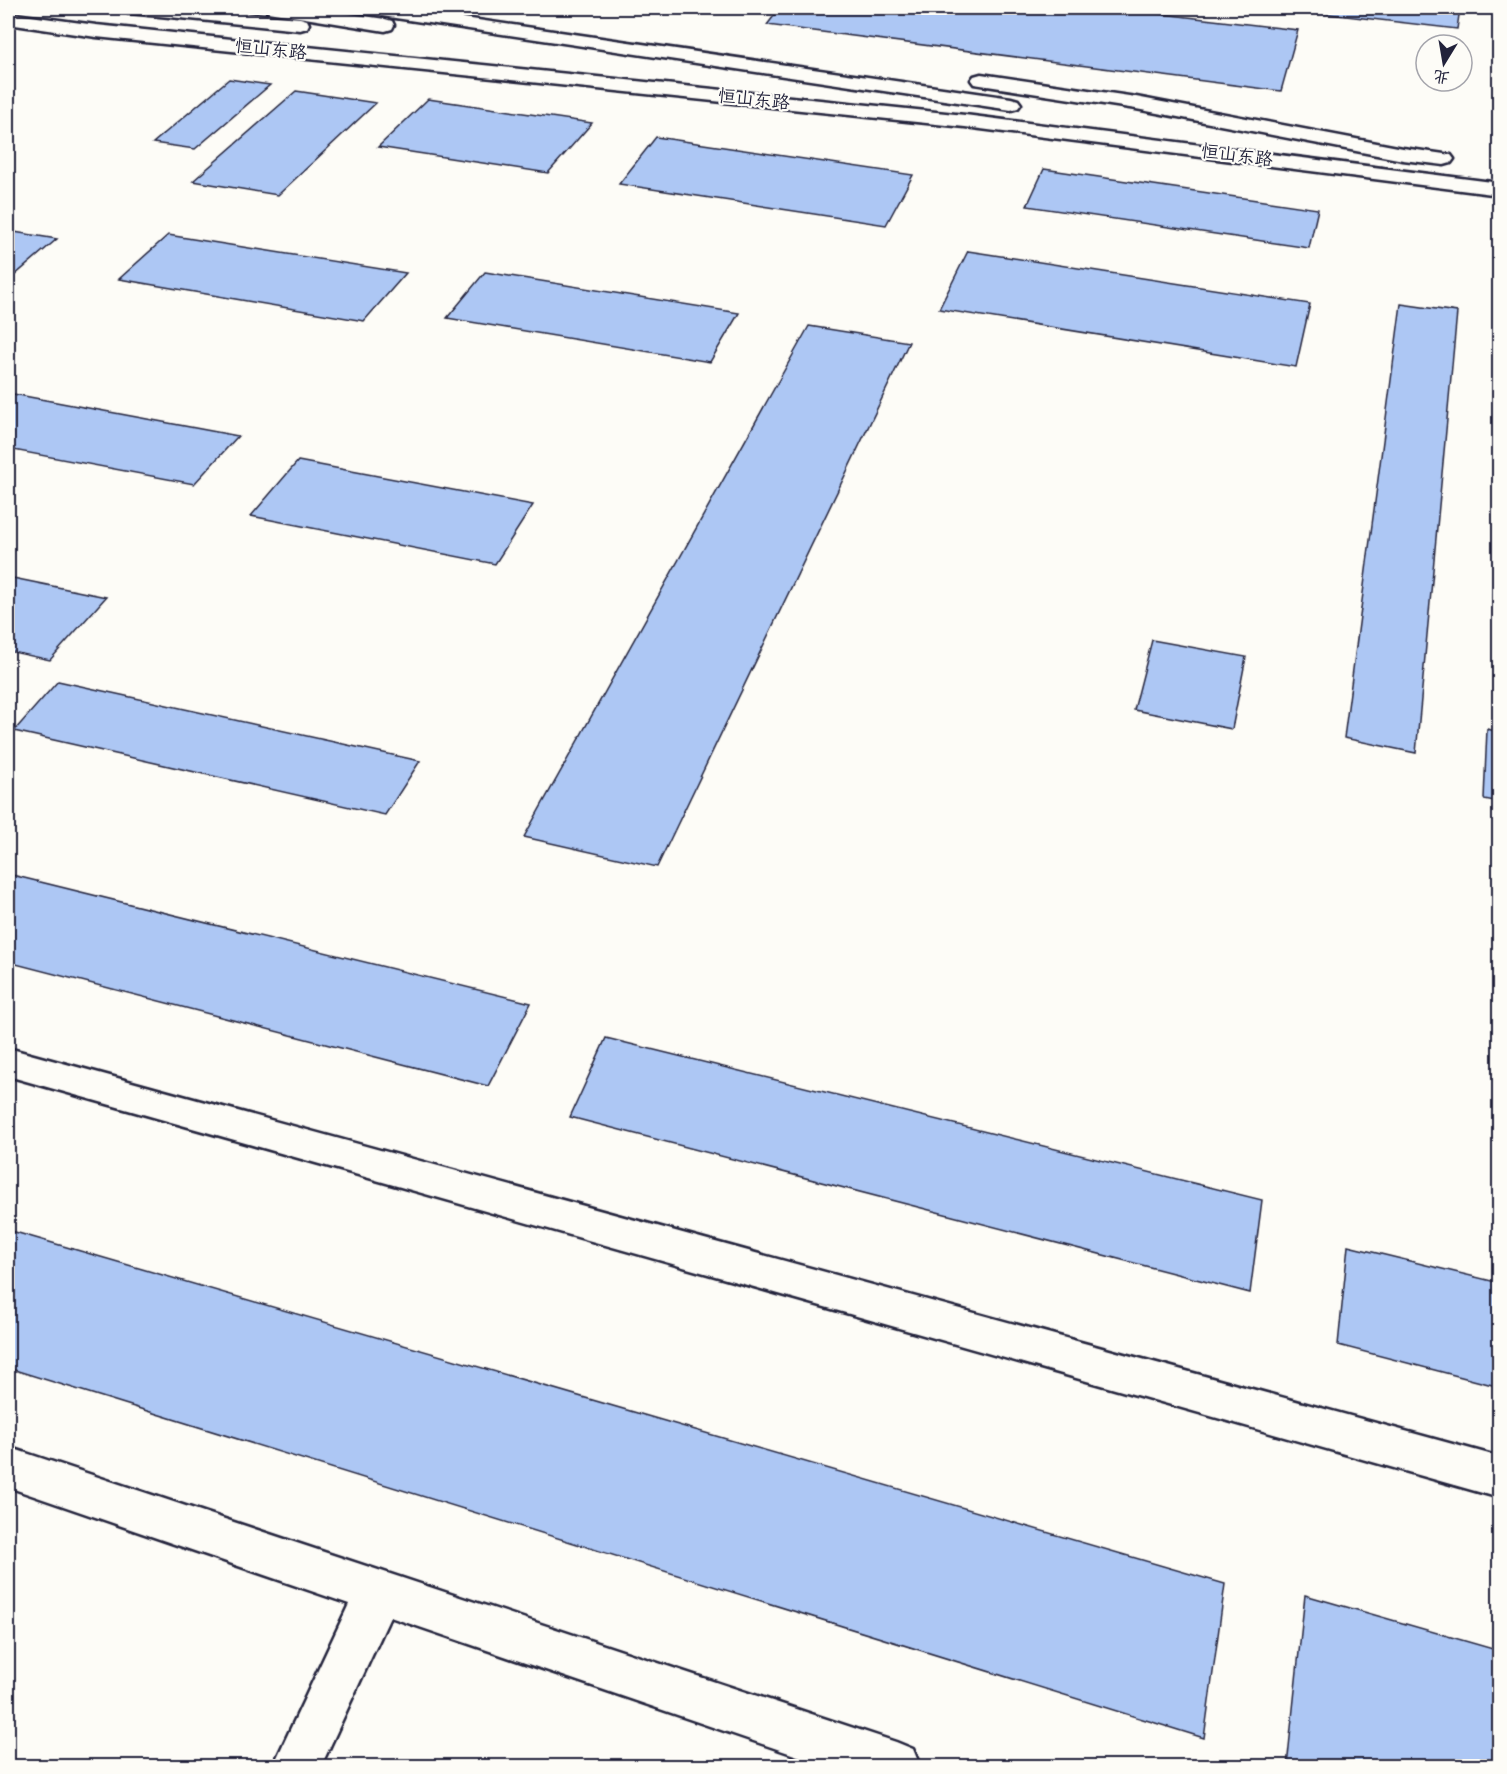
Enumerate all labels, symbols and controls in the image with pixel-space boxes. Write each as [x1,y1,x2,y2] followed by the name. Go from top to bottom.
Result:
[234,30,308,65] street label: 恒山东路
[1414,33,1474,93] north arrow
[1431,65,1451,92] text: 北
[717,80,791,115] street label: 恒山东路
[1200,136,1275,171] street label: 恒山东路

